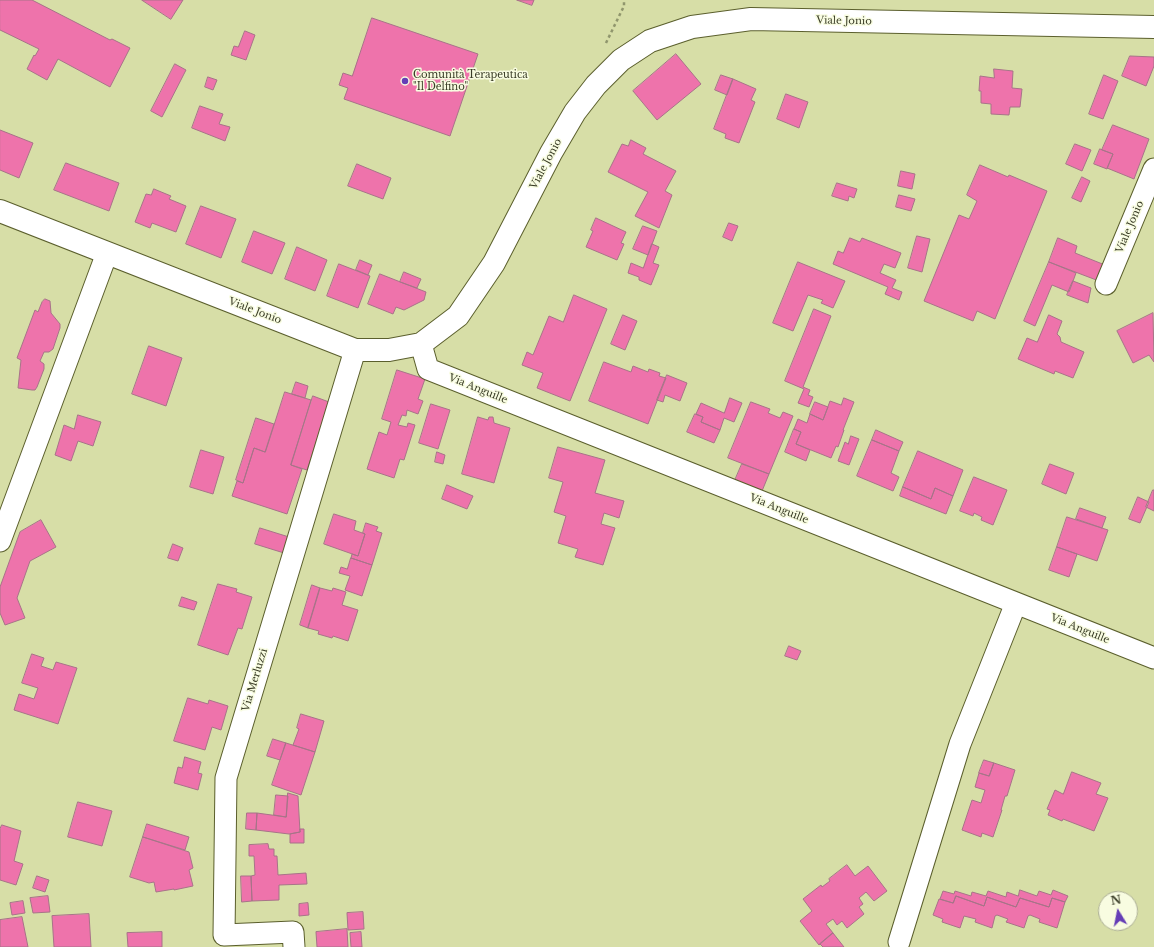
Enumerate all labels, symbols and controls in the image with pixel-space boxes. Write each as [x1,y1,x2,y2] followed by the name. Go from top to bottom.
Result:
[816,15,872,27] street label: Viale Jonio
[413,69,528,92] place label: Comunità Terapeutica "Il Delfino"
[400,76,410,86] marker: Comunità Terapeutica "Il Delfino"
[528,137,564,191] street label: Viale Jonio
[1114,199,1146,255] street label: Viale Jonio
[227,295,283,327] street label: Viale Jonio
[447,372,509,406] street label: Via Anguille
[748,492,810,526] street label: Via Anguille
[1049,612,1111,646] street label: Via Anguille
[240,647,270,713] street label: Via Merluzzi
[1098,891,1138,931] north arrow
[1110,892,1122,908] text: N

